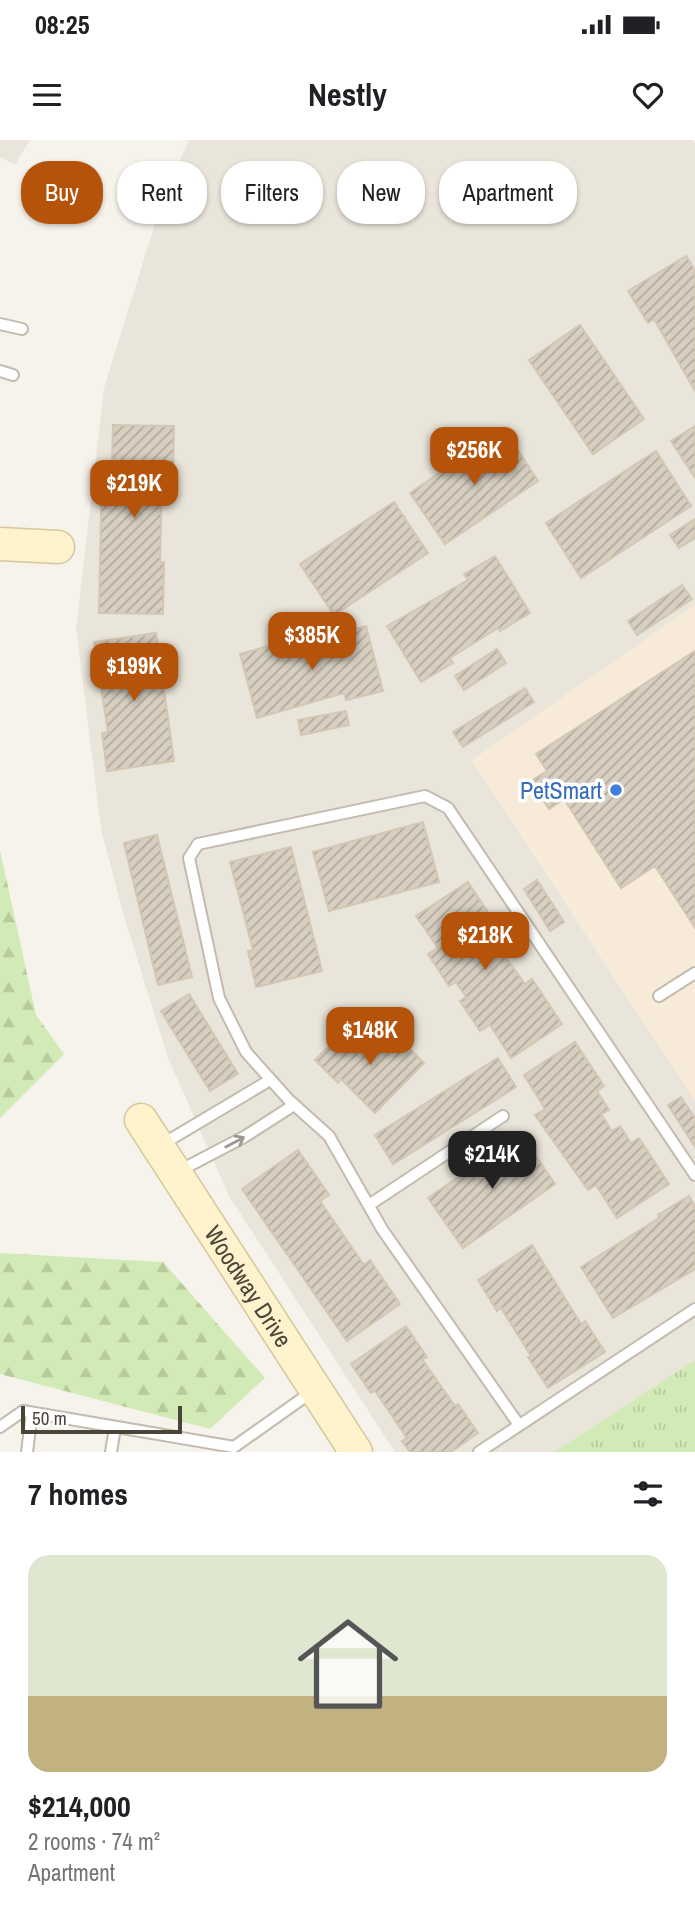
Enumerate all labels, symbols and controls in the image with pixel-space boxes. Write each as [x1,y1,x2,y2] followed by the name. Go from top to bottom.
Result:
[35,7,90,42] text: 08:25
[308,73,387,116] text: Nestly
[28,76,66,114] icon: menu
[629,76,667,114] icon: heart
[21,161,103,224] chip: Buy
[117,161,207,224] chip: Rent
[221,161,323,224] chip: Filters
[337,161,425,224] chip: New
[439,161,577,224] chip: Apartment
[425,428,523,487] pin: $256K
[446,434,502,465] text: $256K
[85,460,183,520] pin: $219K
[106,467,162,498] text: $219K
[263,612,361,672] pin: $385K
[284,619,340,650] text: $385K
[85,644,183,703] pin: $199K
[106,650,162,681] text: $199K
[520,774,603,806] place label: PetSmart
[608,782,624,798] marker: PetSmart
[436,912,534,972] pin: $218K
[457,919,513,950] text: $218K
[321,1007,419,1067] pin: $148K
[342,1014,398,1045] text: $148K
[443,1132,541,1191] pin: $214K
[224,1134,245,1148] one-way arrow
[464,1138,520,1169] text: $214K
[198,1219,300,1353] street label: Woodway Drive
[21,1403,182,1435] scale bar
[32,1405,67,1431] text: 50 m
[28,1474,128,1514] text: 7 homes
[629,1475,667,1513] icon: filters
[285,1601,411,1727] icon: home
[28,1786,131,1826] text: $214,000
[28,1826,160,1857] text: 2 rooms · 74 m²
[28,1857,115,1888] text: Apartment

